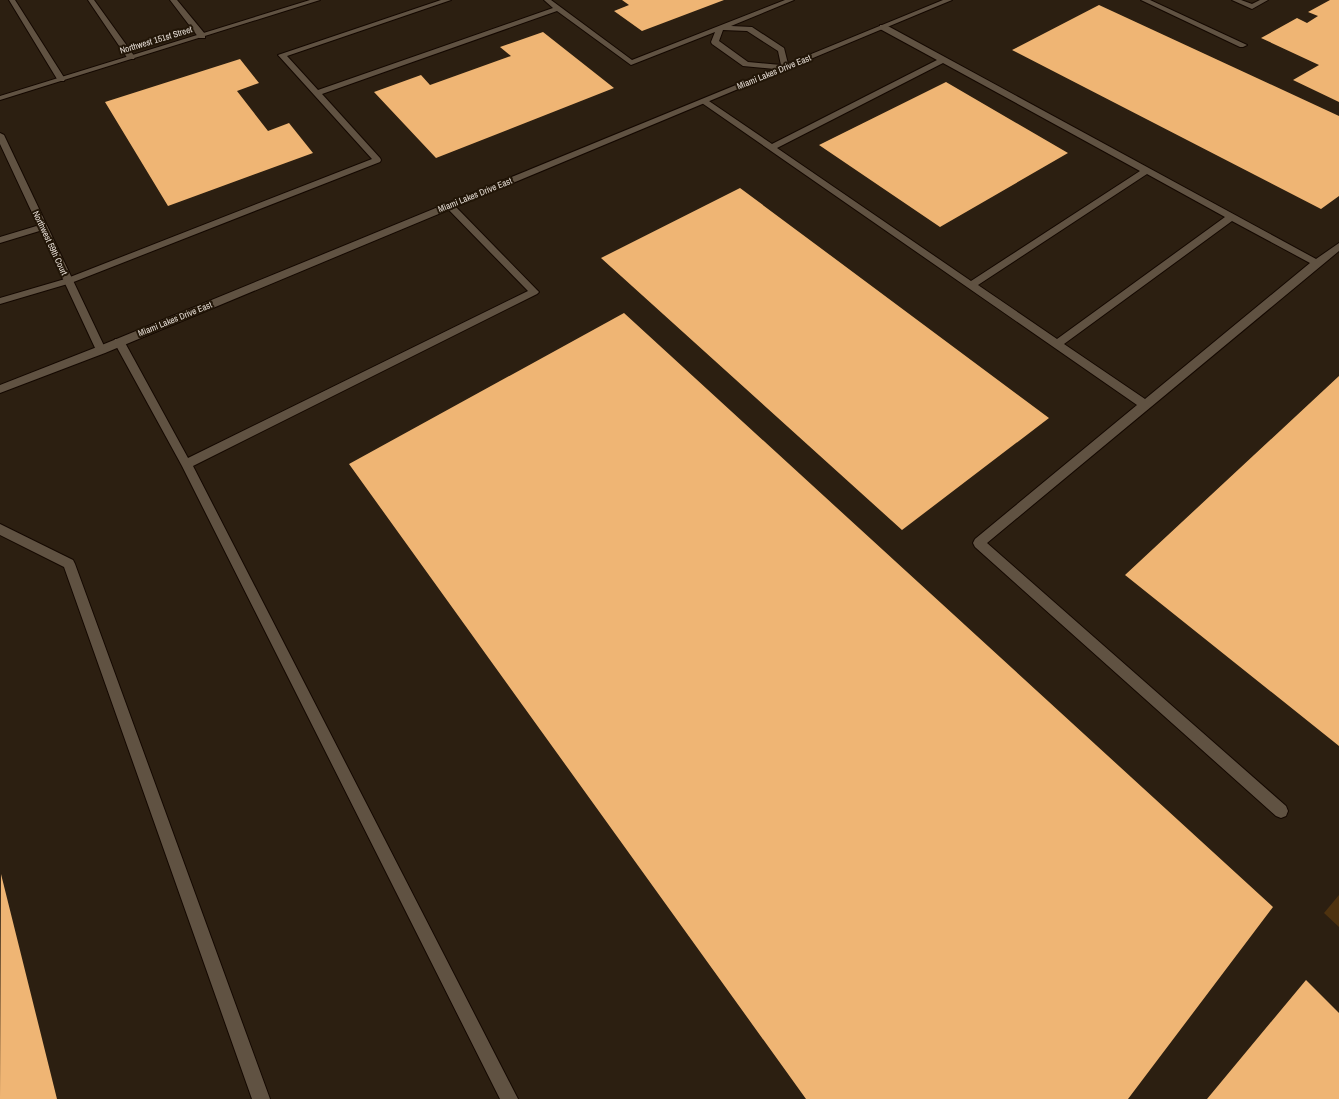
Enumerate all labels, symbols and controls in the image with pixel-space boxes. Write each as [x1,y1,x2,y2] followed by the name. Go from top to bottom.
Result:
[118,23,194,57] street label: Northwest 151st Street
[735,52,813,92] street label: Miami Lakes Drive East
[436,175,514,215] street label: Miami Lakes Drive East
[30,209,70,277] street label: Northwest 59th Court
[136,299,214,339] street label: Miami Lakes Drive East

